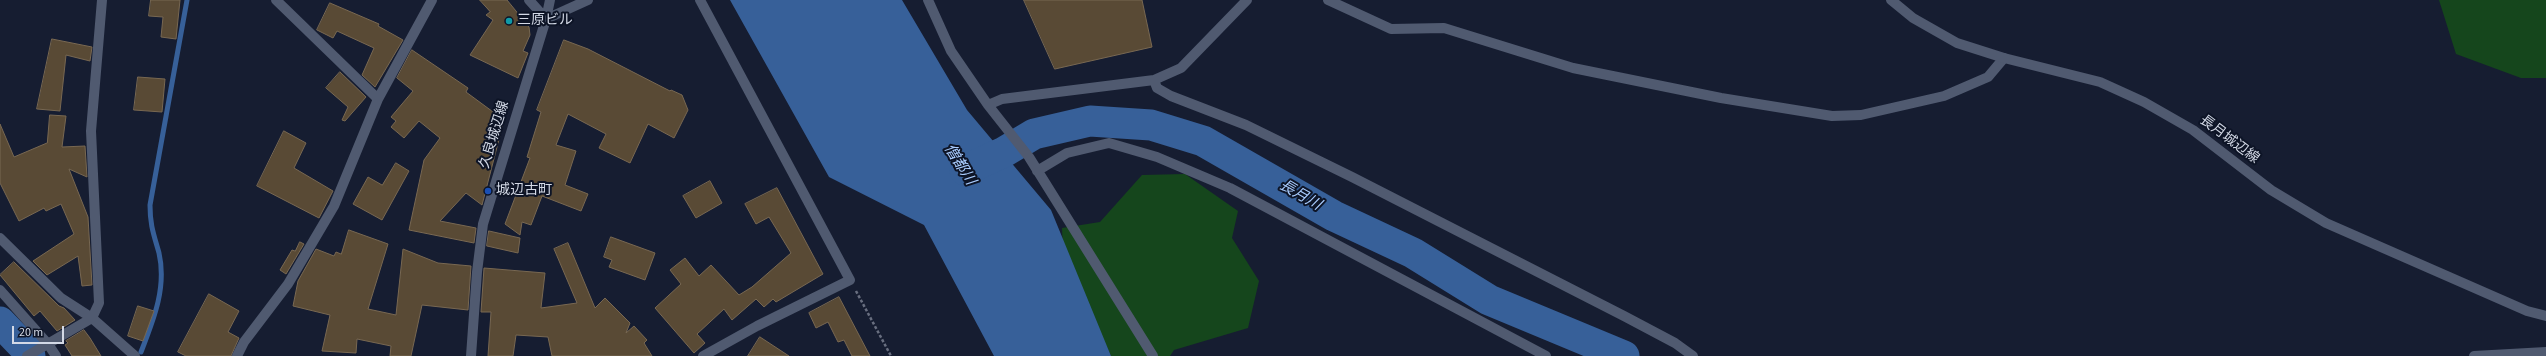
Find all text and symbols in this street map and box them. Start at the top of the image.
place label: 三原ビル [517,13,573,29]
marker: 三原ビル [504,16,514,26]
street label: 久良城辺線 [477,99,513,171]
street label: 長月城辺線 [2196,112,2262,168]
water label: 僧都川 [939,141,979,189]
water label: 長月川 [1276,177,1324,215]
place label: 城辺古町 [496,183,552,199]
marker: 城辺古町 [483,186,493,196]
scale bar [14,318,66,344]
text: 20 m [19,324,43,341]

